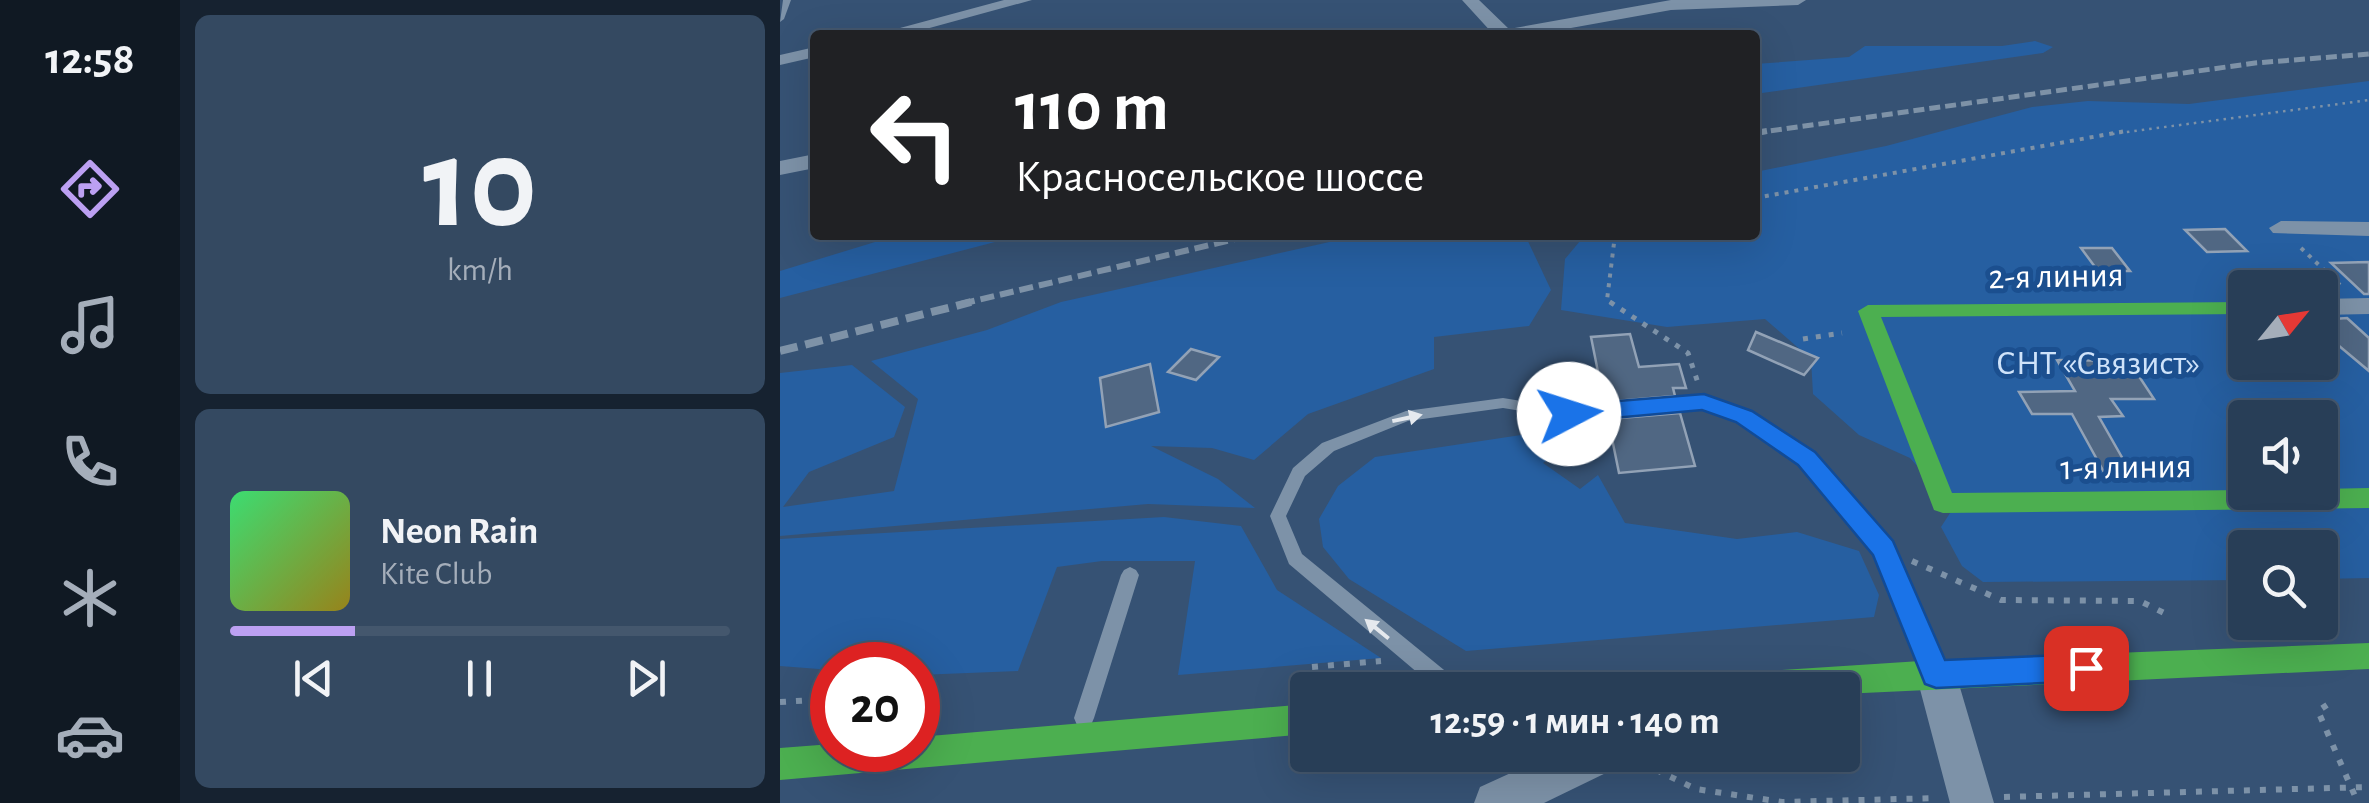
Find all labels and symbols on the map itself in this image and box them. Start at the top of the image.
street label: 2-я линия [1988,258,2124,295]
north arrow [2228,270,2338,380]
park label: СНТ «Связист» [1996,346,2200,381]
position arrow [1517,362,1621,466]
one-way arrow [1392,409,1423,425]
street label: 1-я линия [2060,449,2192,486]
one-way arrow [1364,619,1390,640]
pin [2044,626,2129,711]
speed limit sign: 20 [810,642,940,772]

